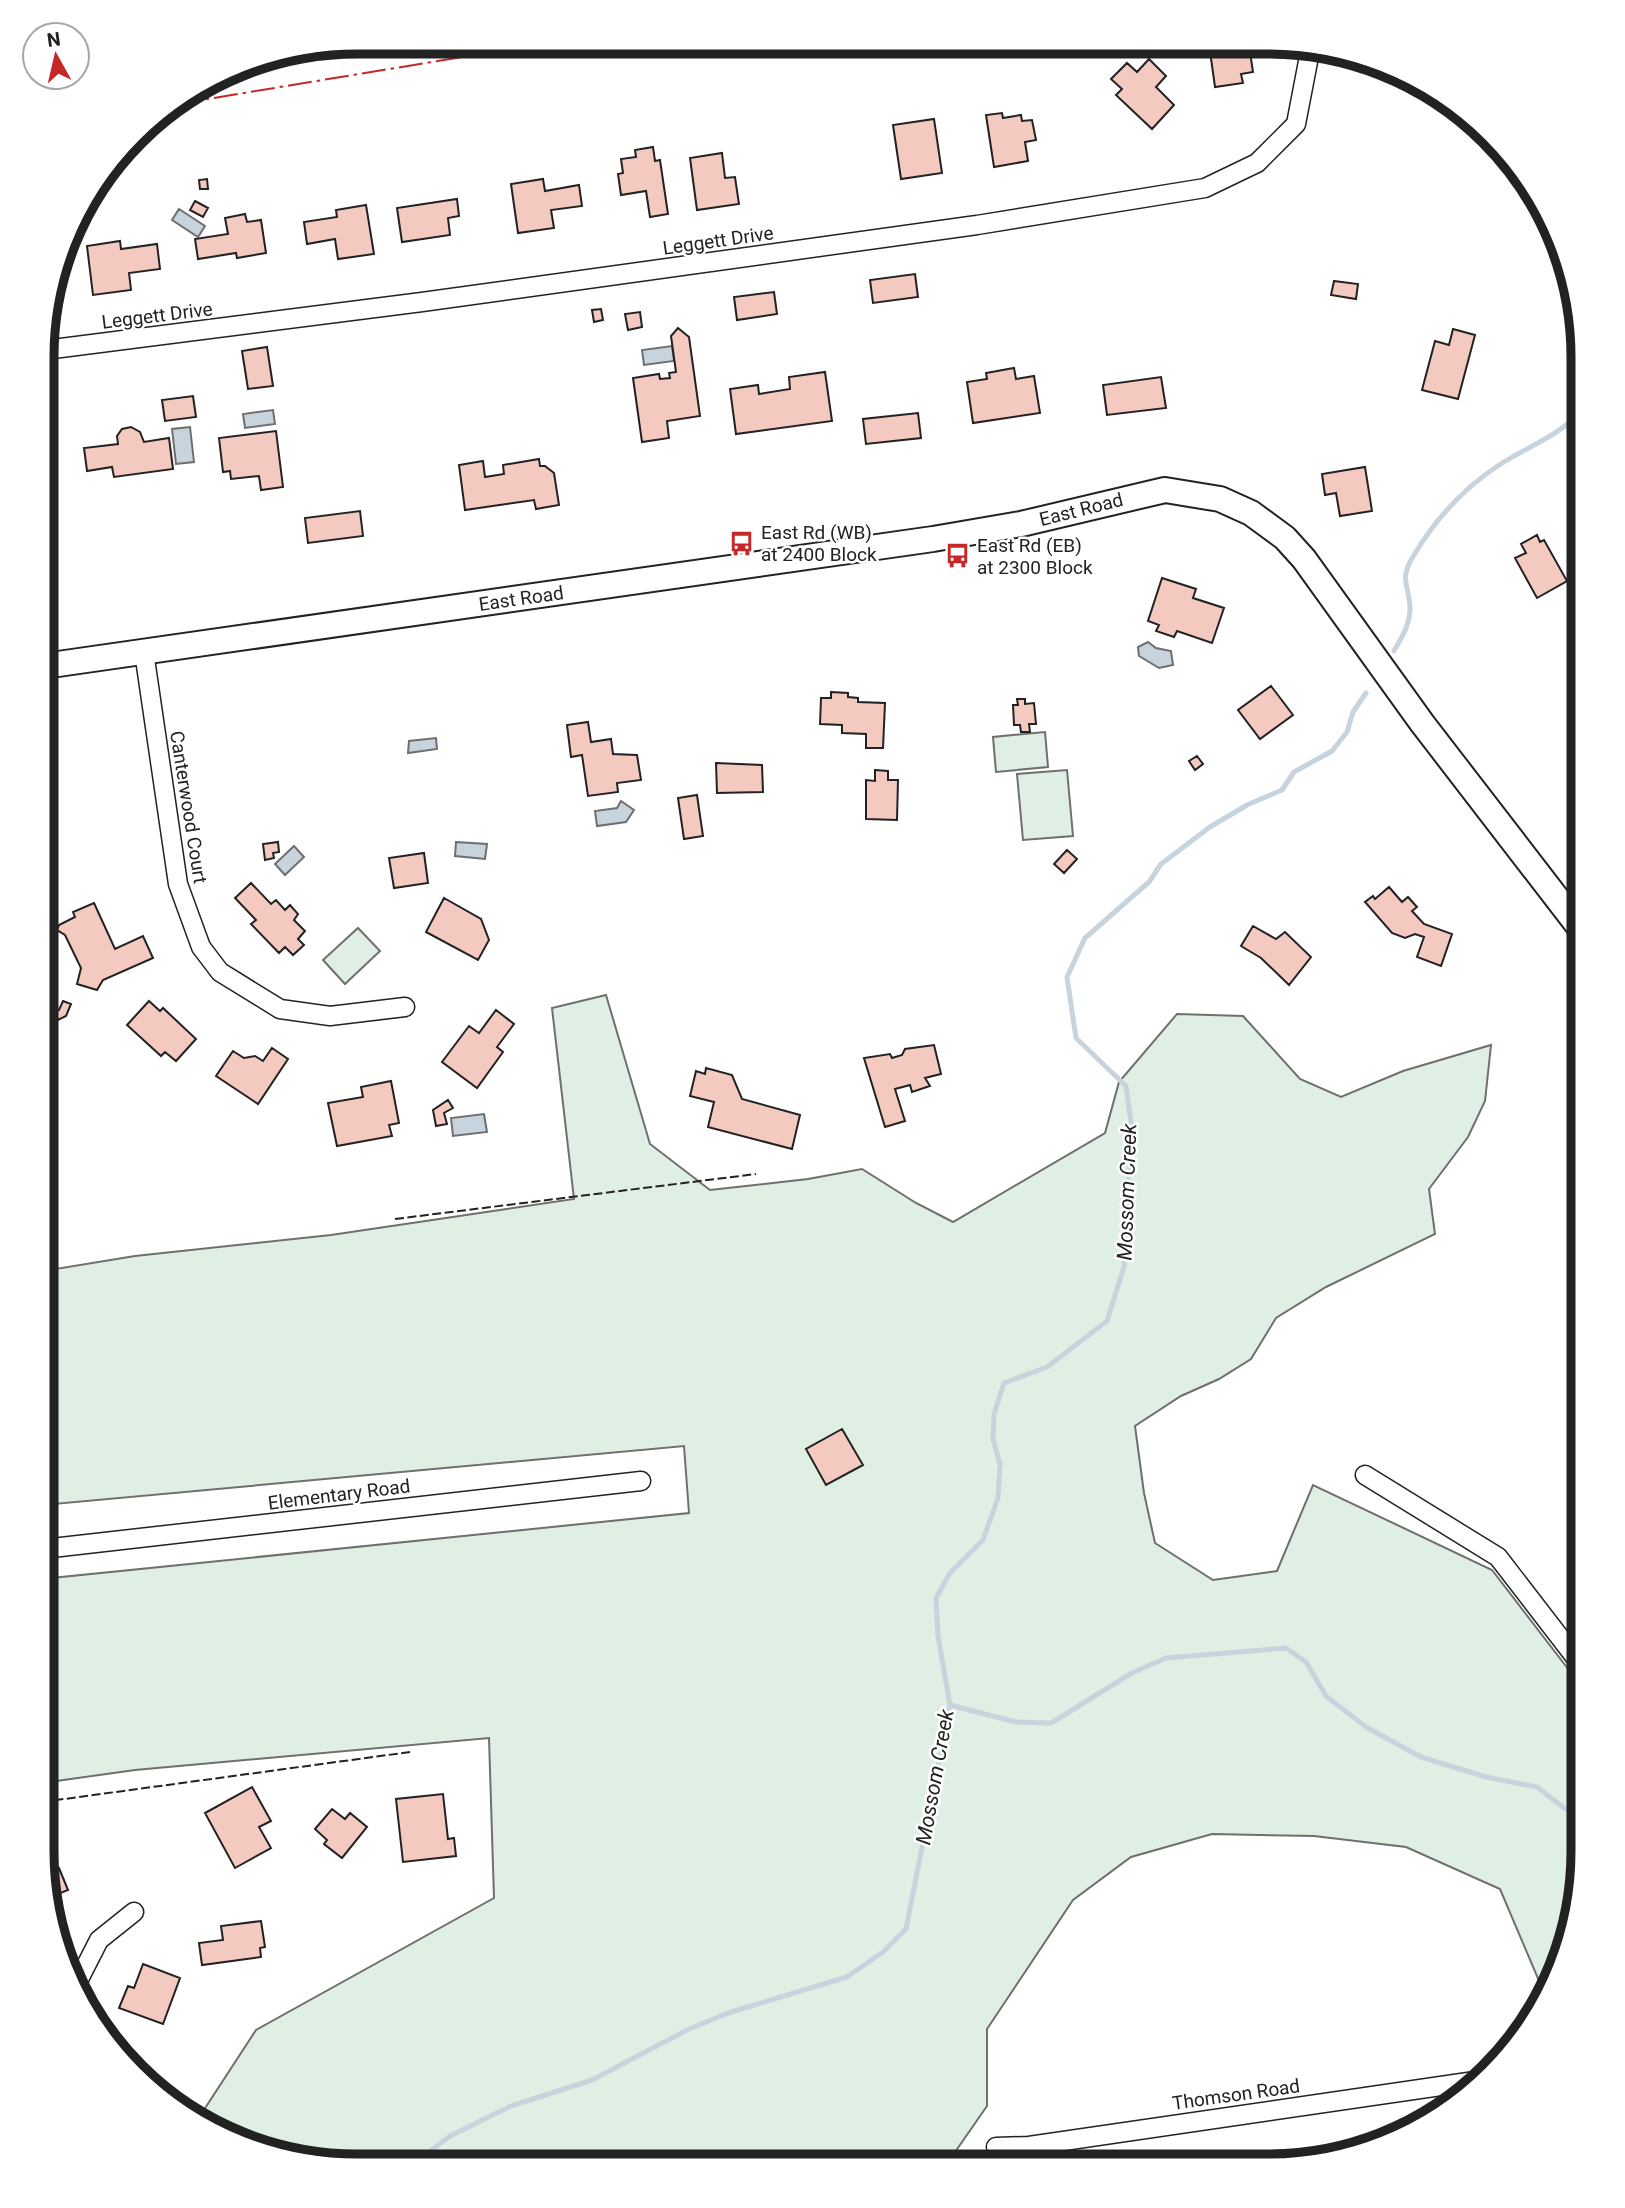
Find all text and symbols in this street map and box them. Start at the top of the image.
north arrow [21,21,91,91]
text: N [45,27,62,52]
street label: Leggett Drive [661,221,775,260]
street label: Leggett Drive [100,297,214,334]
street label: East Road [1037,488,1125,531]
place label: East Rd (WB) at 2400 Block [761,521,877,566]
bus stop icon: East Rd (WB) at 2400 Block [727,529,755,557]
place label: East Rd (EB) at 2300 Block [977,534,1093,579]
bus stop icon: East Rd (EB) at 2300 Block [943,542,971,570]
street label: East Road [477,581,565,616]
street label: Canterwood Court [165,729,212,885]
water label: Mossom Creek [1113,1122,1141,1261]
street label: Elementary Road [267,1474,412,1515]
water label: Mossom Creek [911,1707,959,1847]
street label: Thomson Road [1171,2074,1301,2115]

